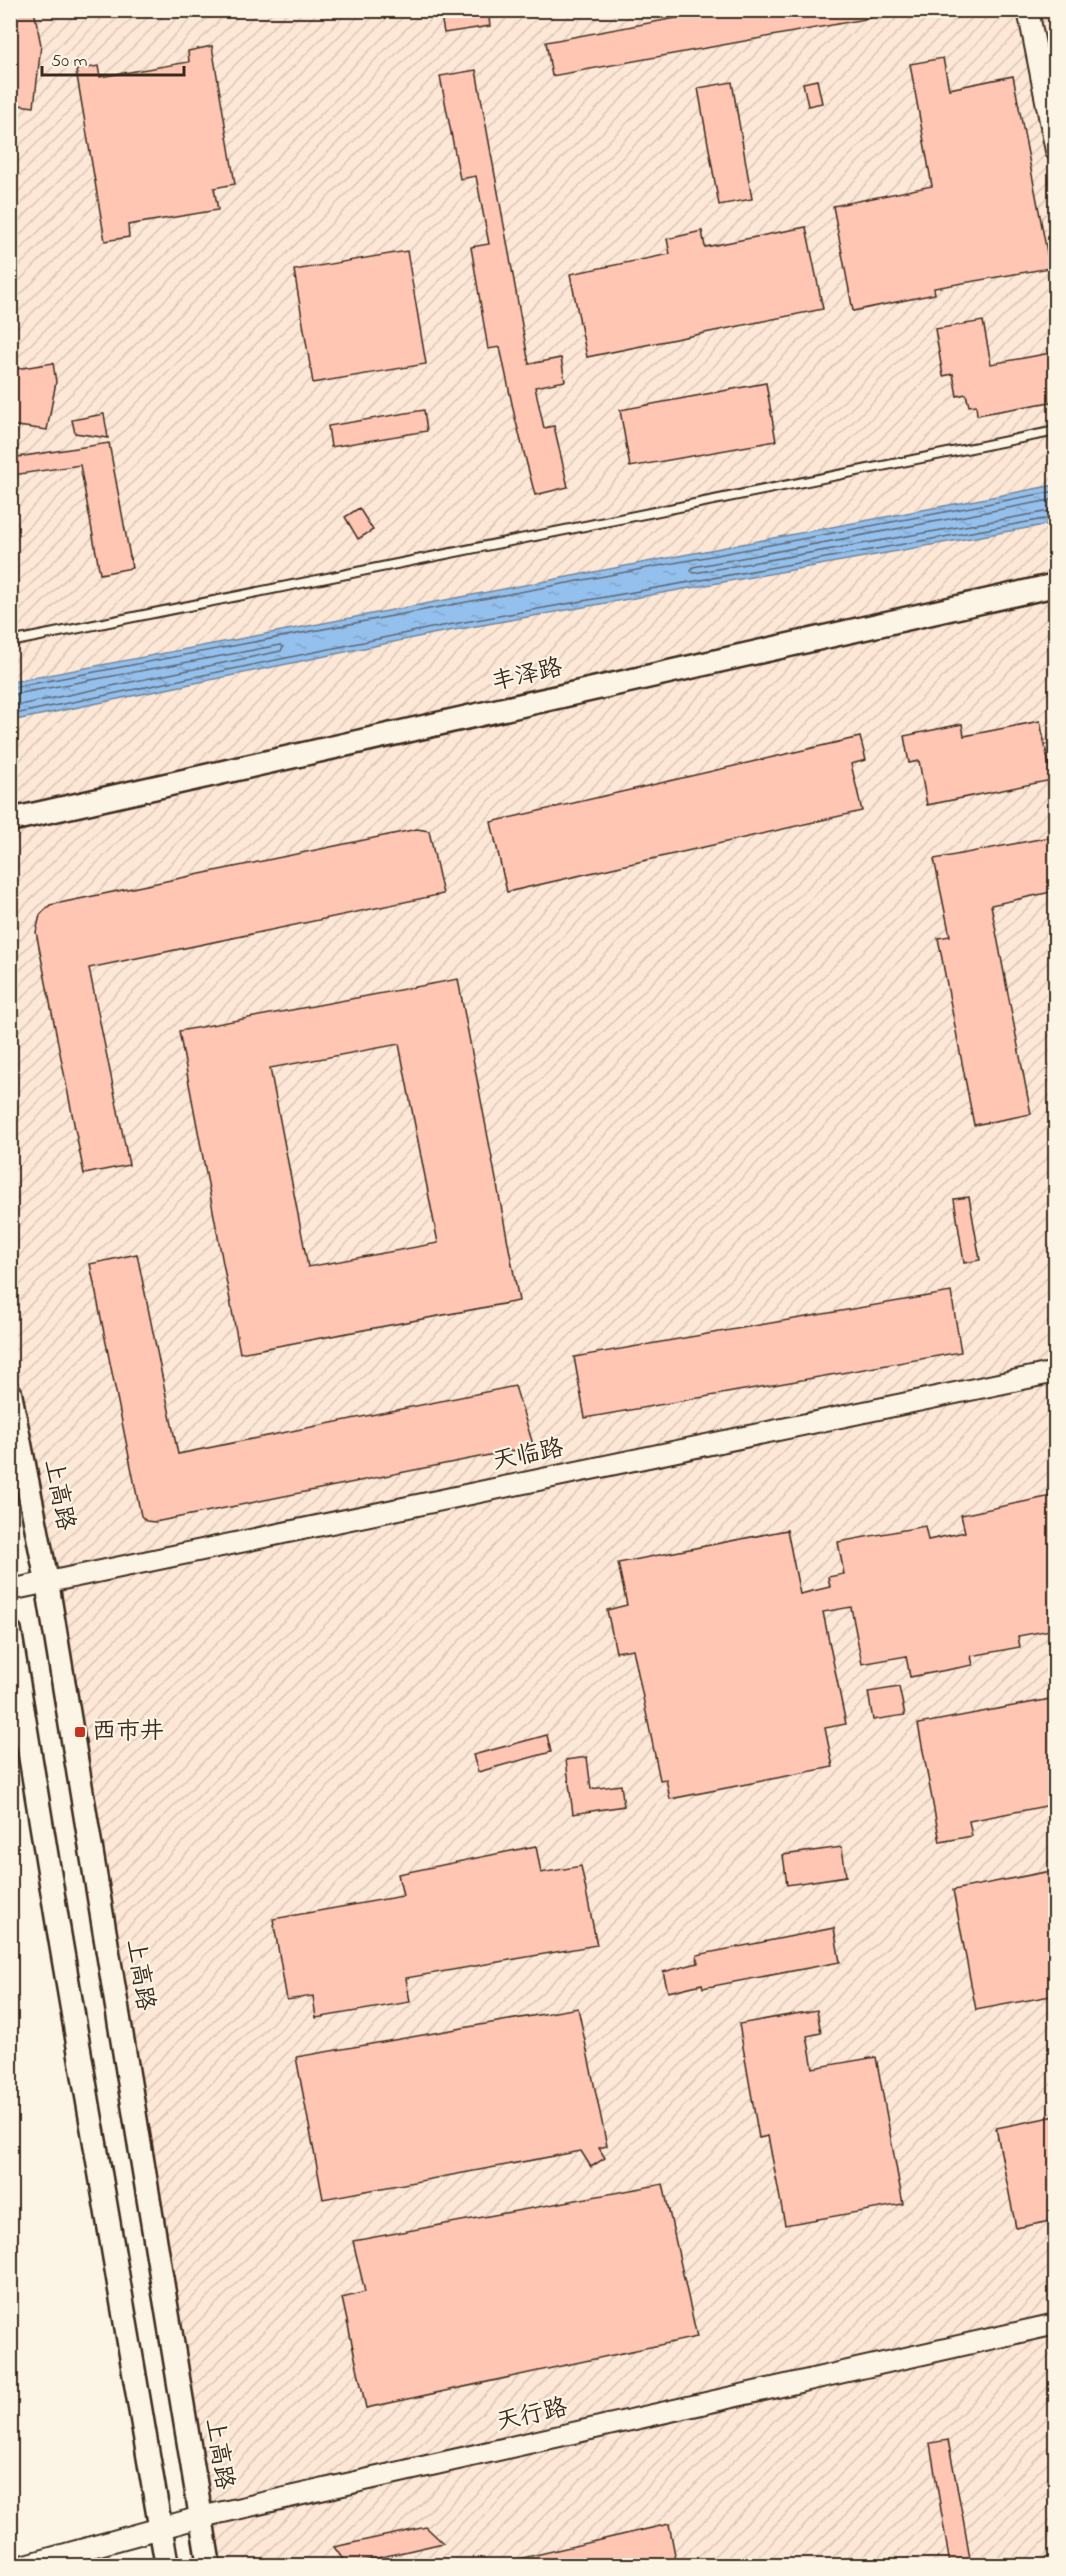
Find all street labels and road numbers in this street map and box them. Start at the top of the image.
street label: 丰泽路 [488,651,566,701]
street label: 天临路 [489,1431,567,1481]
street label: 上高路 [34,1456,82,1534]
street label: 上高路 [116,1937,162,2013]
street label: 天行路 [493,2391,571,2441]
street label: 上高路 [195,2416,241,2492]

